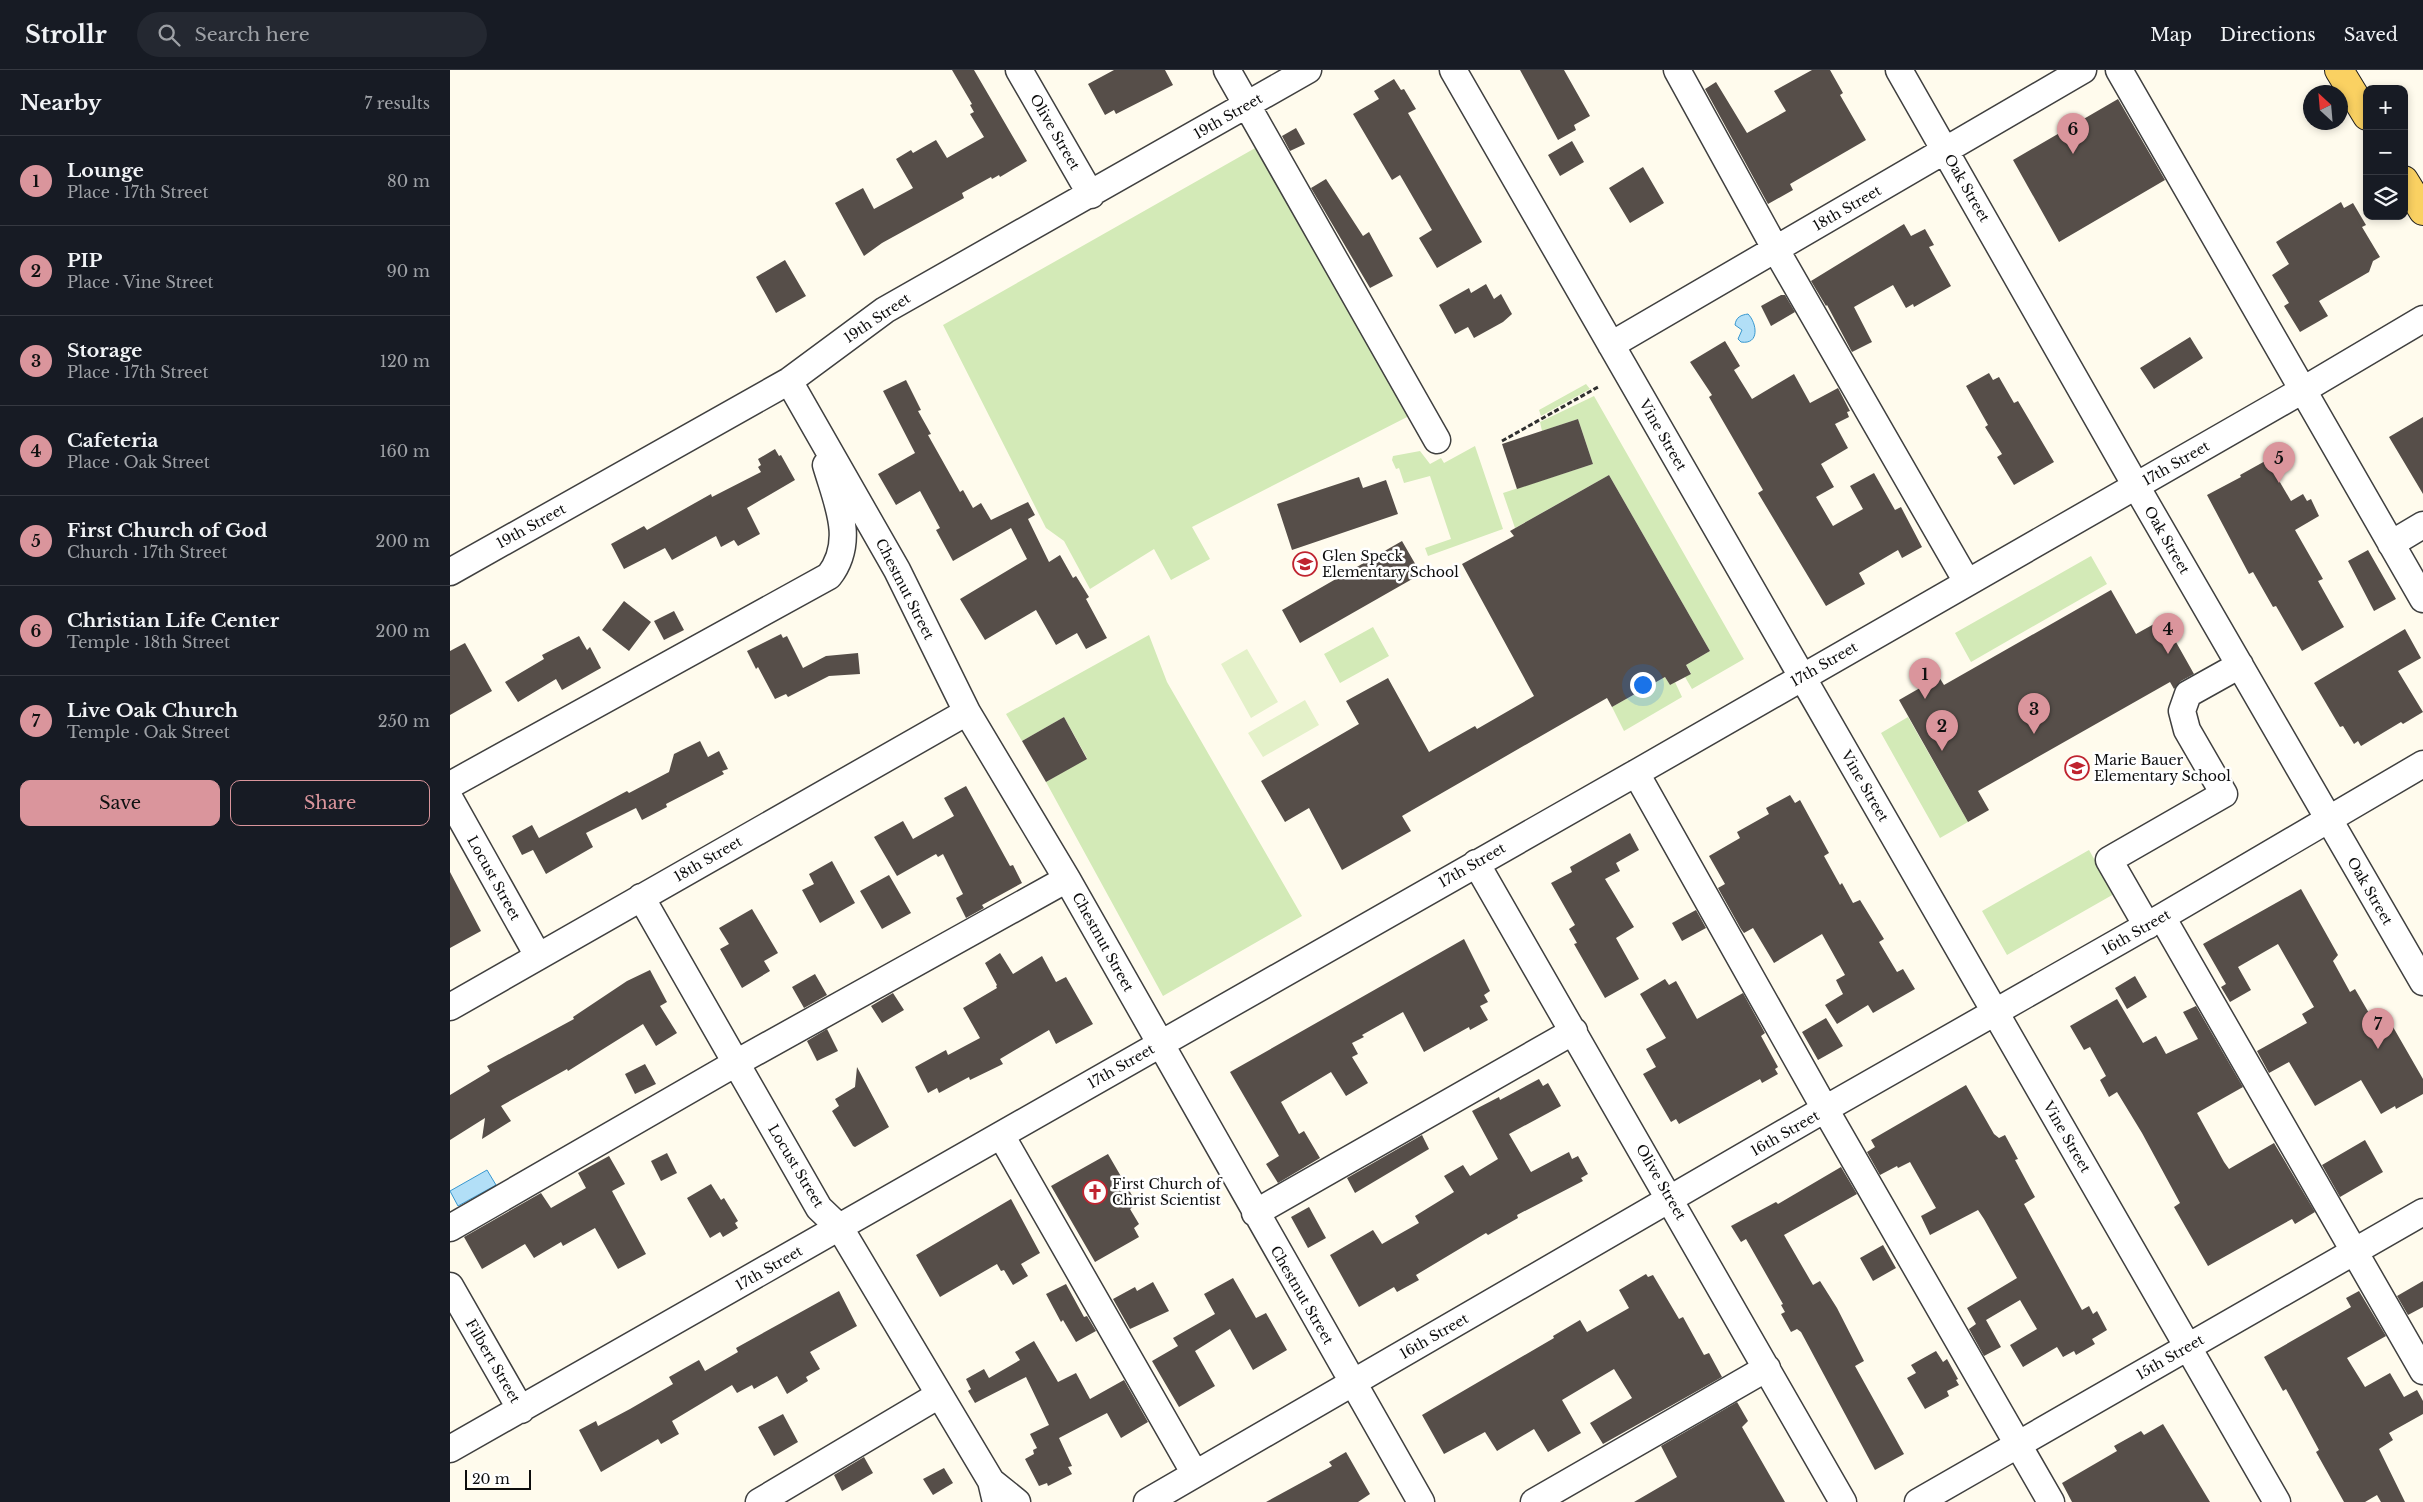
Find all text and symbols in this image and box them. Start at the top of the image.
search box [137,12,487,57]
text: Strollr [25,20,107,49]
icon: search [155,21,183,49]
text: Search here [195,23,310,46]
text: Map [2150,24,2192,46]
text: Directions [2220,24,2316,46]
text: Saved [2344,24,2398,46]
north arrow [2303,85,2348,130]
map controls [2363,85,2408,220]
button: + [2363,85,2408,130]
street label: 19th Street [1190,89,1266,143]
text: Nearby [20,90,101,116]
street label: Olive Street [1026,91,1084,174]
text: 7 results [364,93,430,113]
pin: 6 [2057,113,2089,154]
button: − [2363,130,2408,175]
street label: Oak Street [1940,151,1994,226]
text: Lounge [67,159,144,182]
text: 1 [33,171,39,191]
text: 80 m [387,171,430,191]
button: layers [2363,175,2408,220]
street label: 18th Street [1810,181,1885,235]
text: Place · 17th Street [67,182,209,202]
text: PIP [67,249,102,272]
text: 2 [31,261,41,281]
text: 90 m [387,261,430,281]
text: Place · Vine Street [67,272,214,292]
street label: 19th Street [840,289,914,347]
text: Storage [67,339,142,362]
text: 3 [31,351,41,371]
text: 120 m [380,351,430,371]
text: Place · 17th Street [67,362,209,382]
street label: Vine Street [1635,395,1691,475]
text: Cafeteria [67,429,158,452]
street label: 17th Street [2139,436,2213,489]
text: 4 [31,441,41,461]
text: 160 m [379,441,430,461]
pin: 5 [2263,442,2295,483]
text: Place · Oak Street [67,452,210,472]
street label: 19th Street [493,499,569,552]
street label: Oak Street [2140,503,2194,578]
text: First Church of God [67,519,267,542]
text: 5 [31,531,41,551]
text: 200 m [376,531,430,551]
street label: Chestnut Street [872,535,939,643]
text: Church · 17th Street [67,542,227,562]
place label: Glen Speck Elementary School [1322,547,1459,581]
school or university icon: Glen Speck Elementary School [1292,551,1318,577]
text: Christian Life Center [67,609,279,632]
pin: 4 [2152,613,2184,654]
text: 6 [31,621,41,641]
text: 200 m [376,621,430,641]
text: Temple · 18th Street [67,632,230,652]
street label: 17th Street [1787,637,1861,690]
pin: 1 [1909,658,1941,699]
your location [1630,672,1656,698]
pin: 3 [2018,693,2050,734]
text: Live Oak Church [67,699,238,722]
pin: 2 [1926,710,1958,751]
text: 7 [32,711,40,731]
text: 250 m [378,711,430,731]
text: Temple · Oak Street [67,722,230,742]
street label: Vine Street [1837,746,1893,826]
place label: Marie Bauer Elementary School [2094,751,2231,785]
school or university icon: Marie Bauer Elementary School [2064,755,2090,781]
button: Save [20,780,220,826]
button: Share [230,780,430,826]
street label: 18th Street [671,832,746,886]
street label: Locust Street [463,833,525,924]
street label: 17th Street [1435,838,1509,891]
street label: Oak Street [2343,854,2397,929]
street label: Chestnut Street [1068,889,1138,996]
street label: 16th Street [2098,905,2174,959]
pin: 7 [2362,1008,2394,1049]
street label: 17th Street [1084,1039,1158,1092]
street label: Vine Street [2039,1097,2095,1177]
street label: 16th Street [1747,1106,1823,1160]
street label: Locust Street [764,1121,828,1212]
street label: Olive Street [1632,1141,1690,1224]
place label: First Church of Christ Scientist [1112,1175,1224,1209]
church icon: First Church of Christ Scientist [1082,1179,1108,1205]
street label: 17th Street [732,1241,806,1294]
street label: Chestnut Street [1266,1242,1338,1348]
street label: 16th Street [1396,1309,1472,1363]
street label: Filbert Street [462,1316,525,1407]
street label: 15th Street [2133,1330,2208,1384]
scale bar [465,1467,531,1490]
text: 20 m [472,1470,510,1488]

